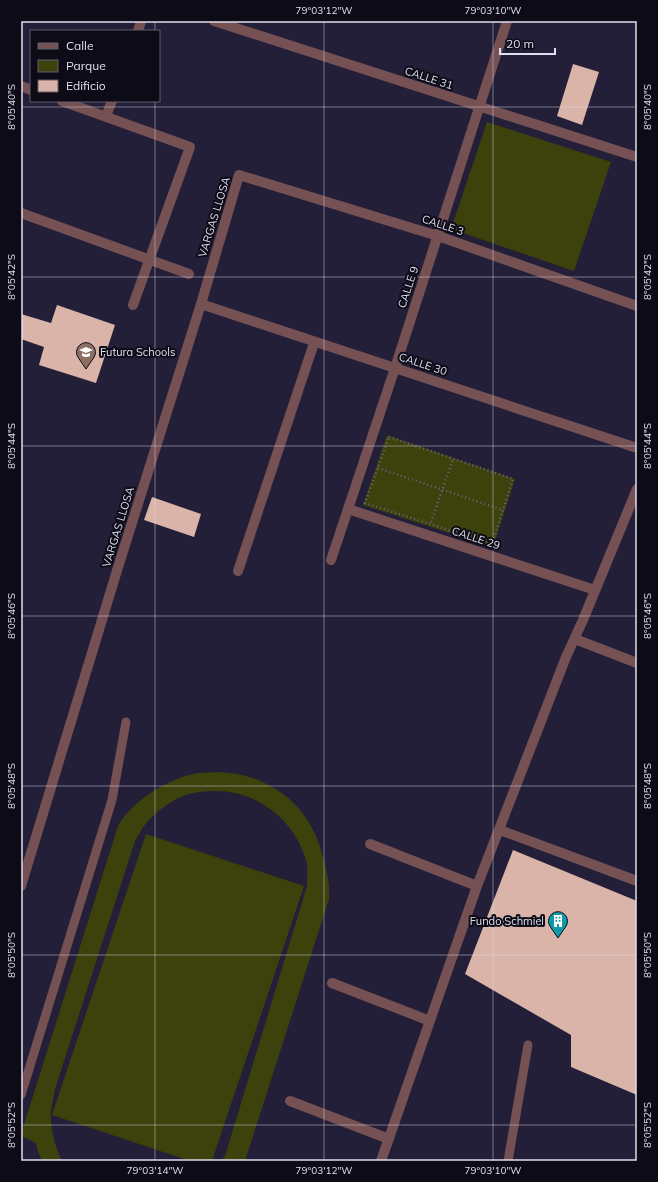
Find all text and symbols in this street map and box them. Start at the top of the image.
text: 79°03'12"W [296,4,352,17]
text: 79°03'10"W [465,4,521,17]
legend [30,30,160,102]
scale bar [500,30,555,56]
text: 20 m [506,36,534,51]
text: Calle [66,38,93,53]
text: Parque [66,58,106,73]
street label: CALLE 31 [403,64,455,92]
text: Edificio [66,78,106,93]
text: 8°05'40"S [5,84,18,130]
text: 8°05'40"S [641,84,654,130]
street label: VARGAS LLOSA [195,175,233,259]
street label: CALLE 3 [420,212,466,238]
text: 8°05'42"S [5,254,18,300]
text: 8°05'42"S [641,254,654,300]
street label: CALLE 9 [395,264,421,310]
school or university icon: Futura Schools [75,341,97,369]
place label: Futura Schools [100,345,175,359]
street label: CALLE 30 [397,350,449,378]
text: 8°05'44"S [5,423,18,469]
text: 8°05'44"S [641,423,654,469]
street label: VARGAS LLOSA [99,485,137,569]
street label: CALLE 29 [450,524,502,552]
text: 8°05'46"S [5,593,18,639]
text: 8°05'46"S [641,593,654,639]
text: 8°05'48"S [5,763,18,809]
text: 8°05'48"S [641,763,654,809]
building icon: Fundo Schmiel [547,910,569,938]
place label: Fundo Schmiel [470,914,544,928]
text: 8°05'50"S [5,932,18,978]
text: 8°05'50"S [641,932,654,978]
text: 8°05'52"S [5,1102,18,1148]
text: 8°05'52"S [641,1102,654,1148]
text: 79°03'14"W [127,1164,183,1177]
text: 79°03'12"W [296,1164,352,1177]
text: 79°03'10"W [465,1164,521,1177]

